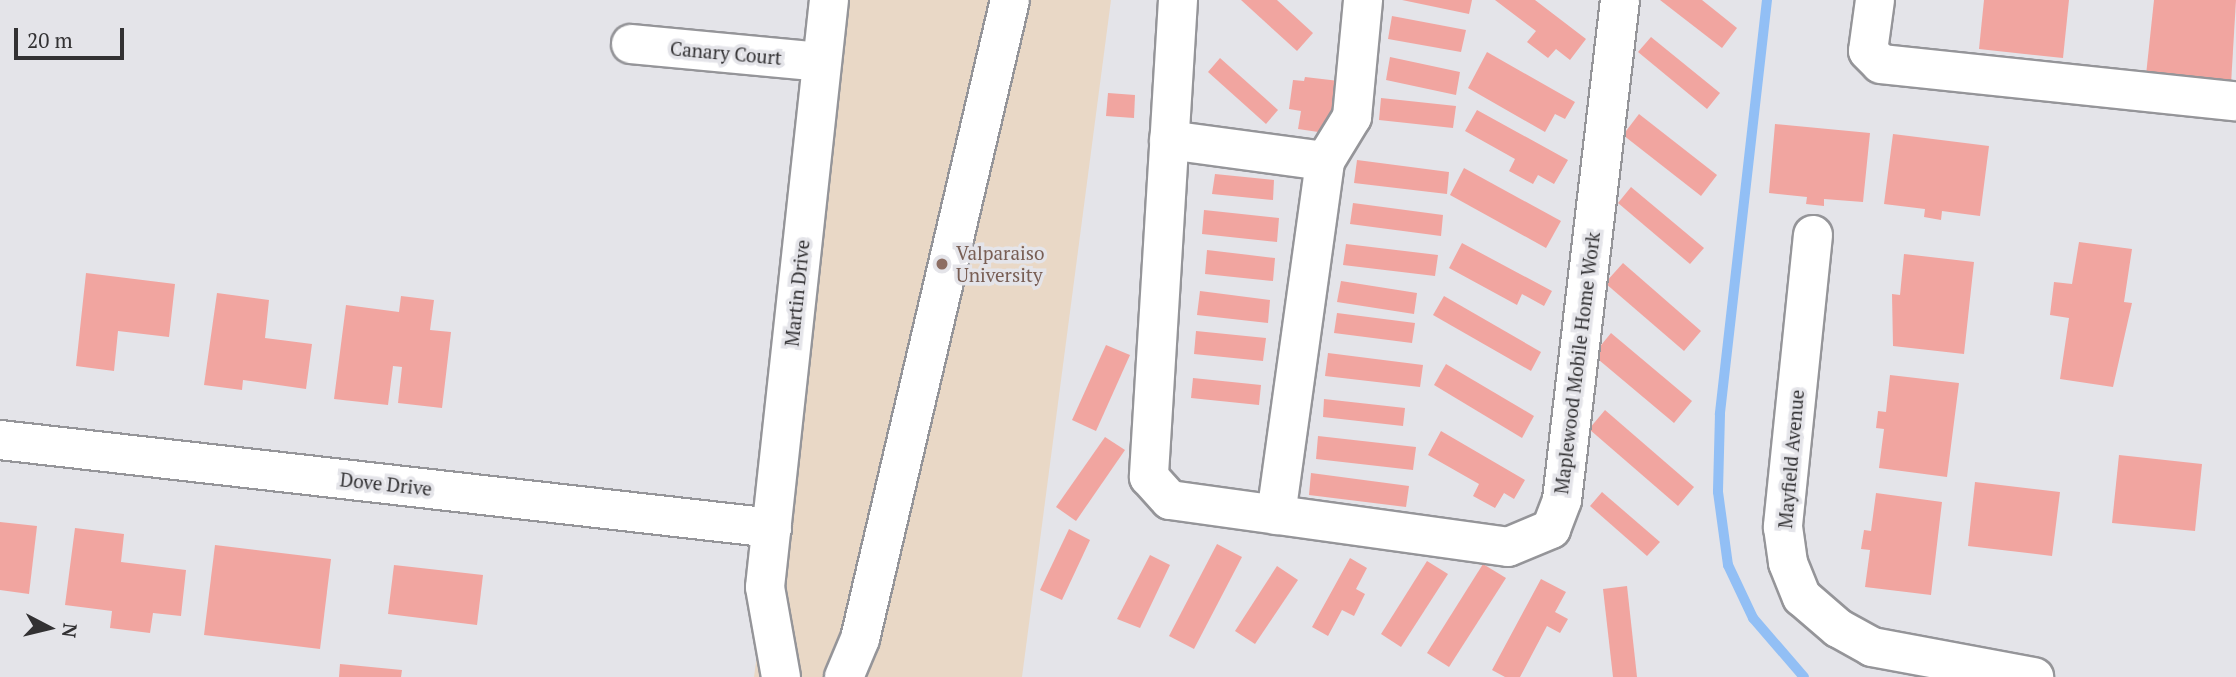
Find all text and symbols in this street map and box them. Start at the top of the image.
scale bar [18,14,128,58]
text: 20 m [27,26,73,54]
street label: Canary Court [669,37,783,69]
street label: Maplewood Mobile Home Work [1550,231,1604,495]
street label: Martin Drive [780,238,814,348]
place label: Valparaiso University [956,242,1044,286]
marker: Valparaiso University [934,256,950,272]
street label: Mayfield Avenue [1774,388,1808,530]
street label: Dove Drive [339,468,433,500]
north arrow [14,593,84,663]
text: N [57,622,84,639]

